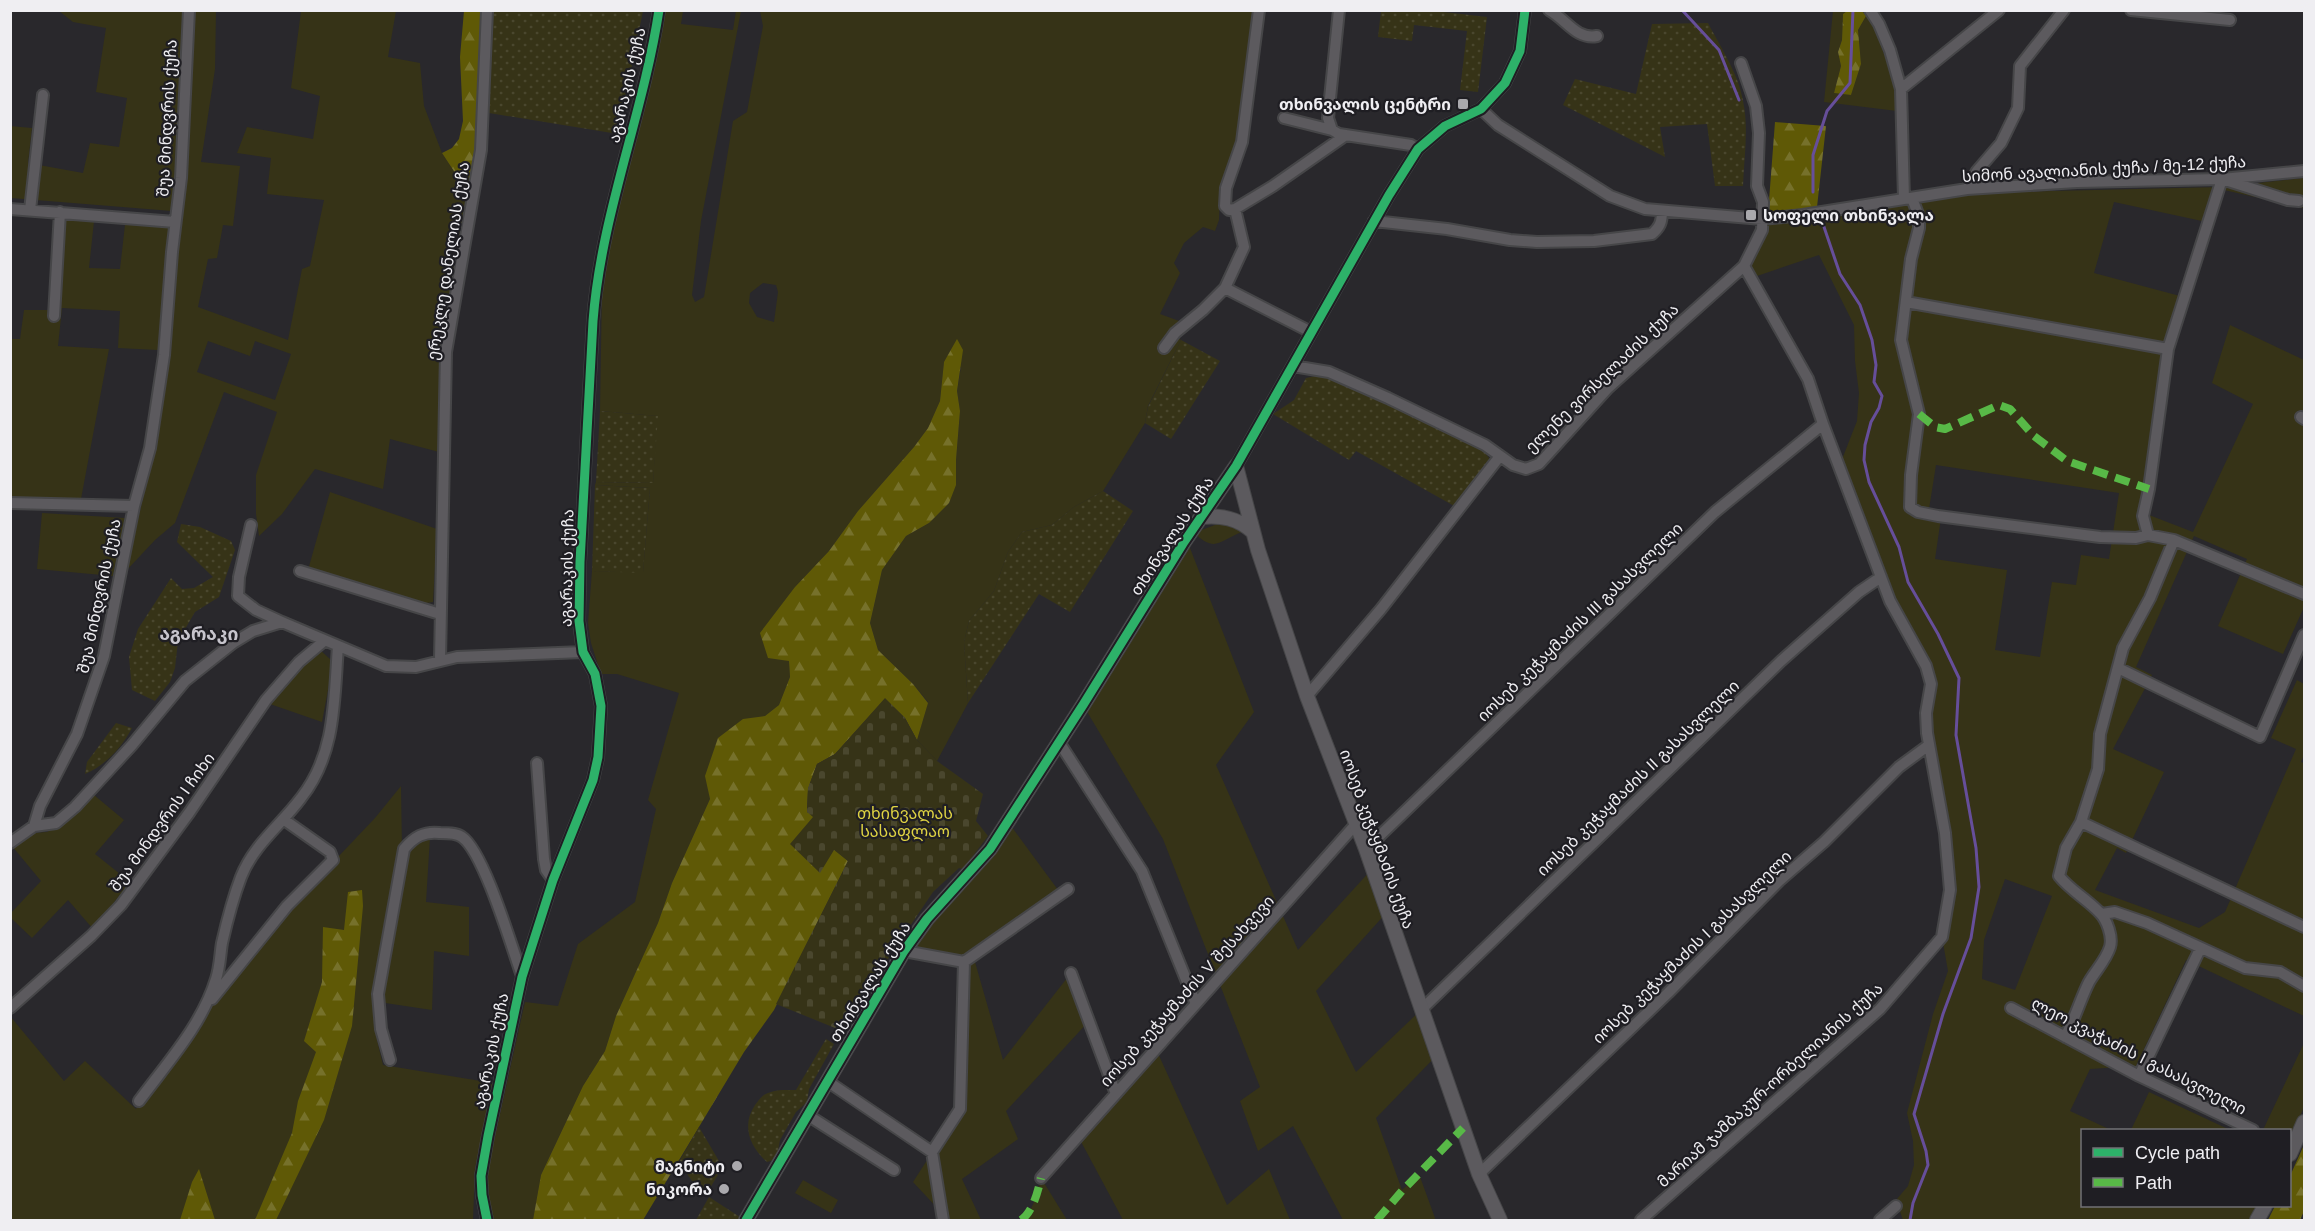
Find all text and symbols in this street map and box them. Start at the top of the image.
street label: აგარაკის ქუჩა [605,26,650,145]
street label: შუა მინდვრის ქუჩა [154,39,182,197]
place label: თხინვალის ცენტრი [1279,96,1451,115]
marker: თხინვალის ცენტრი [1456,97,1470,111]
street label: სიმონ ავალიანის ქუჩა / მე-12 ქუჩა [1961,153,2247,187]
street label: ერეკლე დანელიას ქუჩა [424,161,474,362]
place label: სოფელი თხინვალა [1763,207,1934,226]
marker: სოფელი თხინვალა [1744,208,1758,222]
street label: ელენე ვირსელაძის ქუჩა [1522,300,1683,457]
street label: თხინვალას ქუჩა [1127,474,1218,600]
street label: აგარაკის ქუჩა [557,509,578,627]
street label: შუა მინდვრის ქუჩა [74,517,126,675]
street label: იოსებ კეჭაყმაძის III გასასვლელი [1474,519,1687,726]
district label: აგარაკი [160,624,239,644]
street label: იოსებ კეჭაყმაძის II გასასვლელი [1534,677,1744,881]
street label: იოსებ კეჭაყმაძის ქუჩა [1336,747,1417,931]
street label: შუა მინდვრის I ჩიხი [106,750,219,896]
park label: თხინვალას სასაფლაო [857,805,953,842]
street label: იოსებ კეჭაყმაძის I გასასვლელი [1589,847,1796,1048]
street label: იოსებ კეჭაყმაძის V შესახვევი [1097,892,1278,1091]
street label: თხინვალას ქუჩა [826,919,915,1046]
street label: მარიამ ჯამბაკურ-ორბელიანის ქუჩა [1654,979,1887,1192]
street label: აგარაკის ქუჩა [470,992,513,1111]
street label: ლეო კვაჭაძის I გასასვლელი [2028,994,2249,1120]
legend [2081,1129,2291,1207]
text: Cycle path [2135,1143,2220,1163]
place label: მაგნიტი [655,1158,725,1176]
marker: მაგნიტი [730,1159,744,1173]
text: Path [2135,1173,2172,1193]
place label: ნიკორა [646,1181,712,1199]
marker: ნიკორა [717,1182,731,1196]

